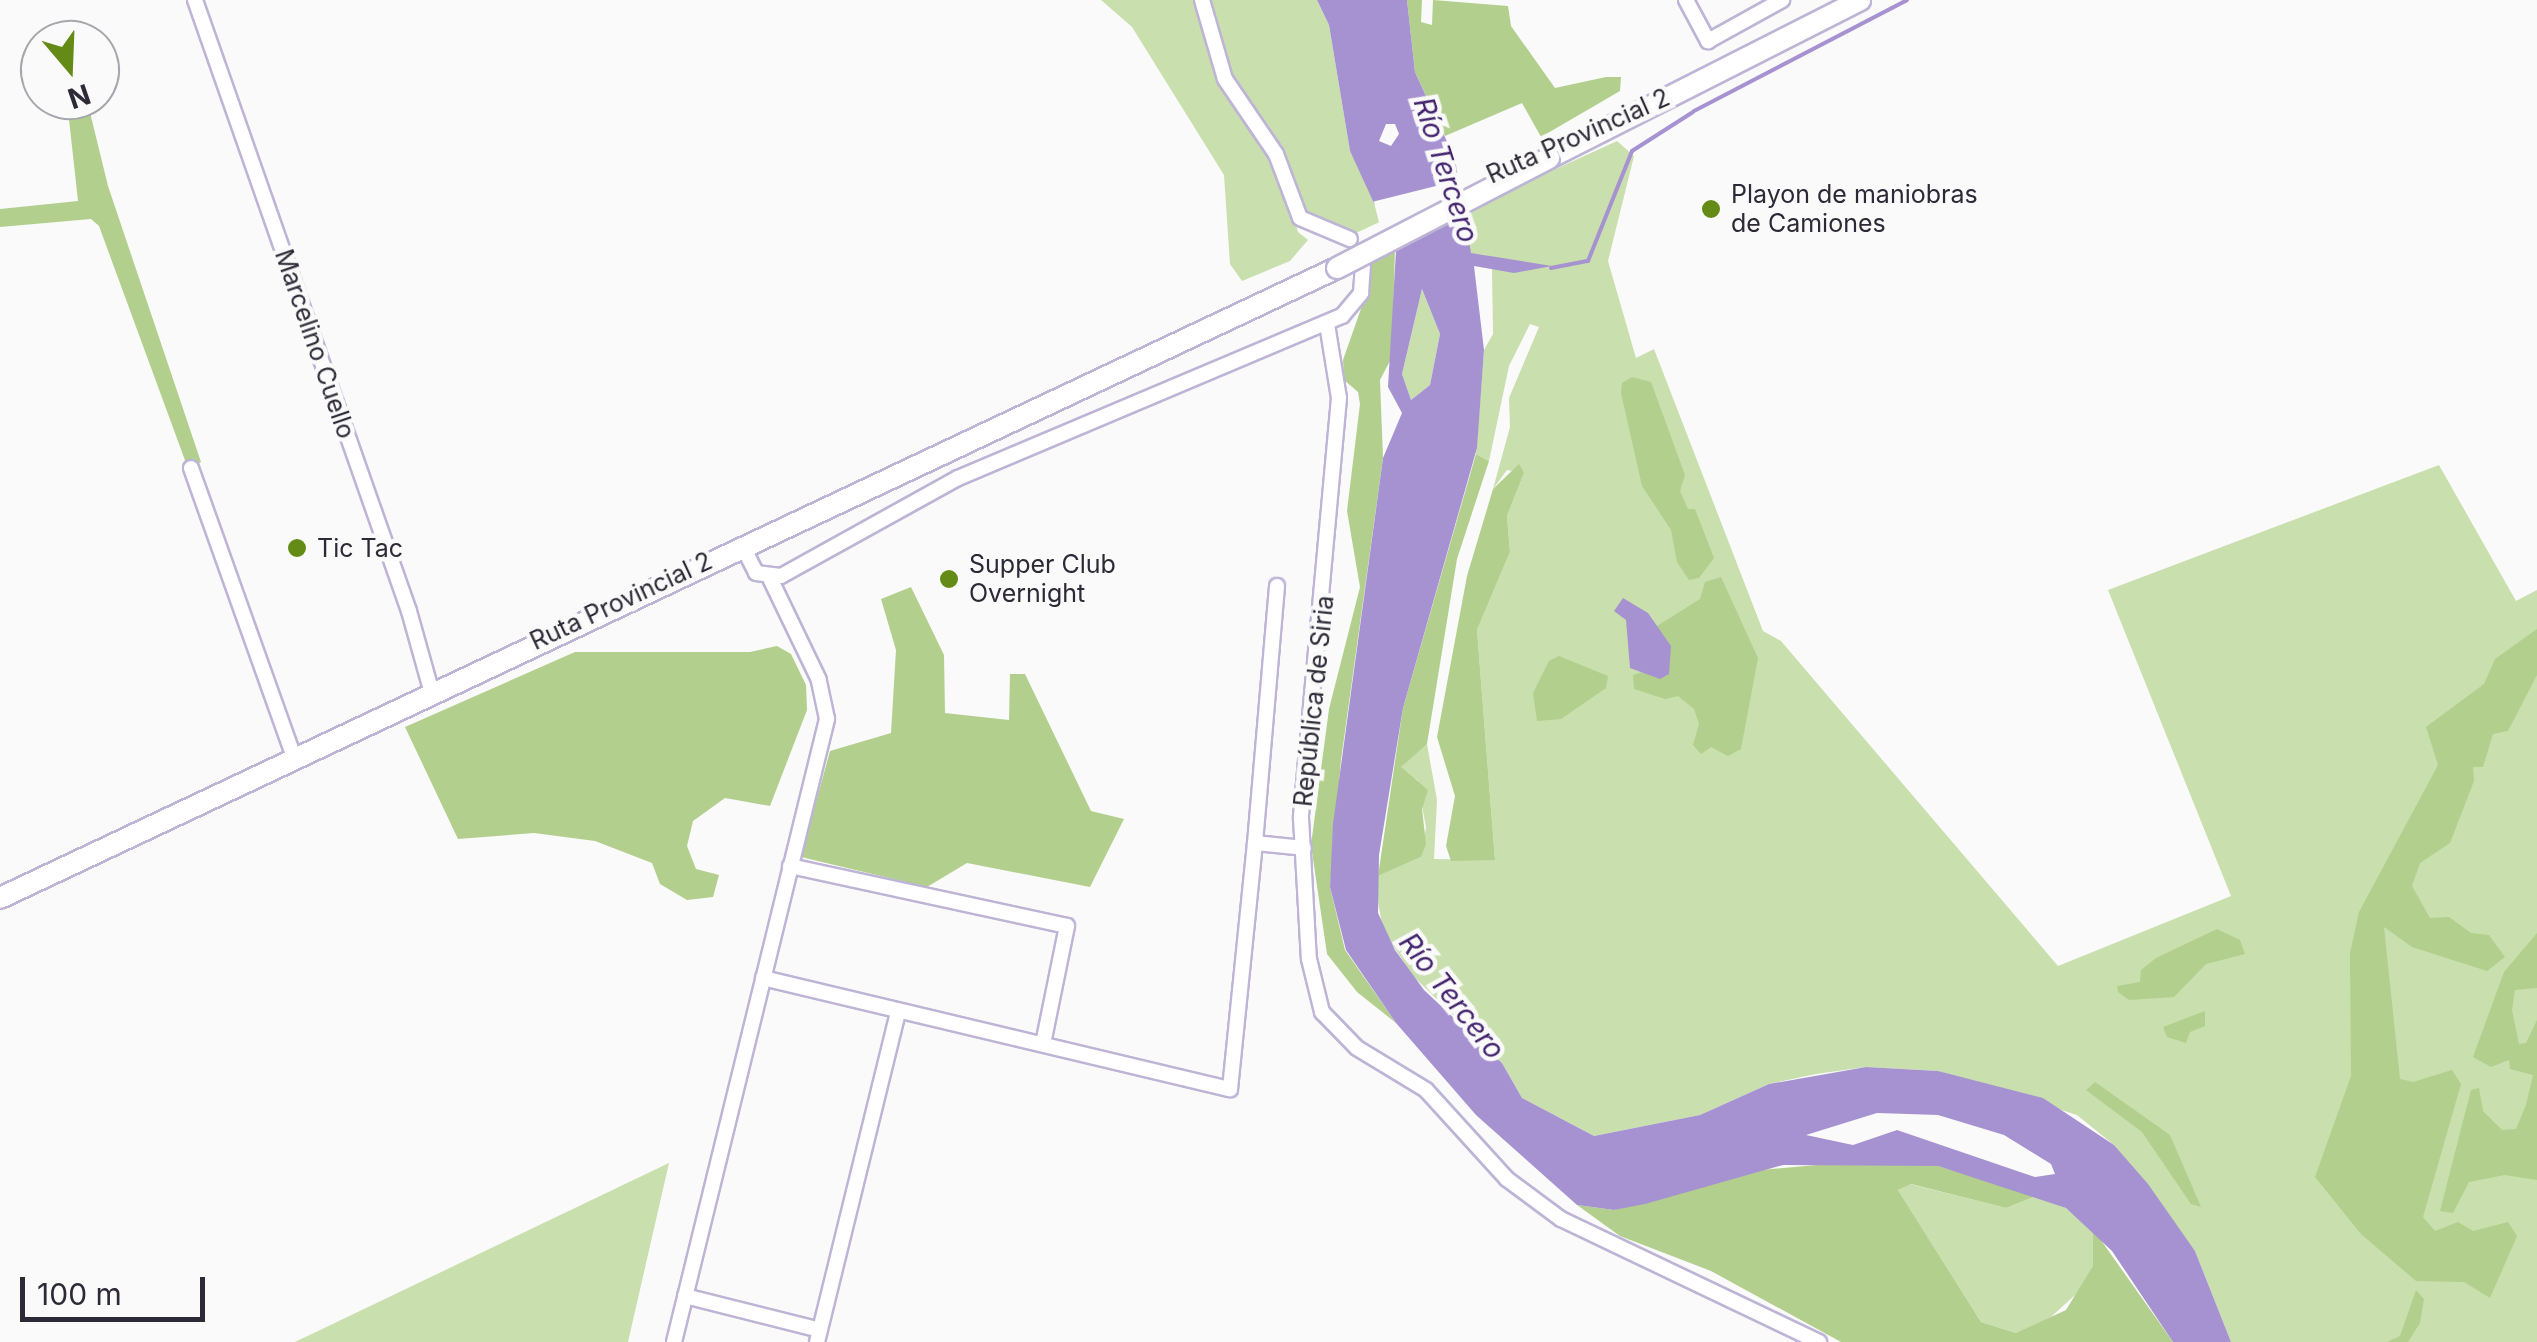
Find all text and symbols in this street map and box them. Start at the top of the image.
north arrow [20,20,120,120]
text: N [63,77,95,116]
street label: Ruta Provincial 2 [1482,82,1674,190]
water label: Río Tercero [1407,93,1485,247]
place label: Playon de maniobras de Camiones [1731,180,1978,239]
marker: Playon de maniobras de Camiones [1700,198,1722,220]
street label: Marcelino Cuello [269,245,361,443]
place label: Tic Tac [317,533,403,563]
marker: Tic Tac [286,537,308,559]
street label: Ruta Provincial 2 [525,546,717,656]
place label: Supper Club Overnight [969,550,1116,609]
marker: Supper Club Overnight [938,568,960,590]
street label: República de Siria [1288,594,1340,808]
water label: Río Tercero [1392,926,1512,1066]
scale bar [25,1257,210,1319]
text: 100 m [37,1276,122,1312]

